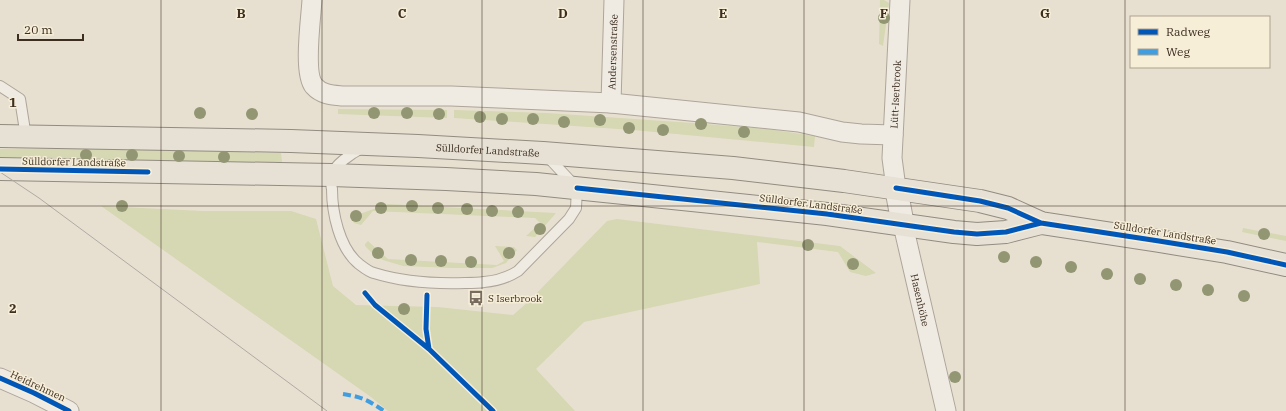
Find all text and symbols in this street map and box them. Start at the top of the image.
text: B [236,5,246,22]
text: C [398,5,407,22]
text: D [558,5,568,22]
text: E [719,5,727,22]
text: F [880,5,888,22]
text: G [1040,5,1050,22]
street label: Andersenstraße [605,14,620,90]
scale bar [18,16,83,42]
legend [1130,16,1270,68]
text: 20 m [24,22,53,37]
text: Radweg [1166,24,1211,39]
text: Weg [1166,44,1191,59]
street label: Lütt-Iserbrook [887,60,903,129]
text: 1 [9,94,17,111]
street label: Sülldorfer Landstraße [436,141,540,159]
street label: Sülldorfer Landstraße [22,155,126,169]
street label: Sülldorfer Landstraße [759,191,863,217]
street label: Sülldorfer Landstraße [1113,218,1217,248]
street label: Hasenhöhe [908,272,933,328]
bus stop icon: S Iserbrook [467,289,485,307]
place label: S Iserbrook [488,292,542,305]
text: 2 [9,300,17,317]
street label: Heidrehmen [8,367,68,405]

